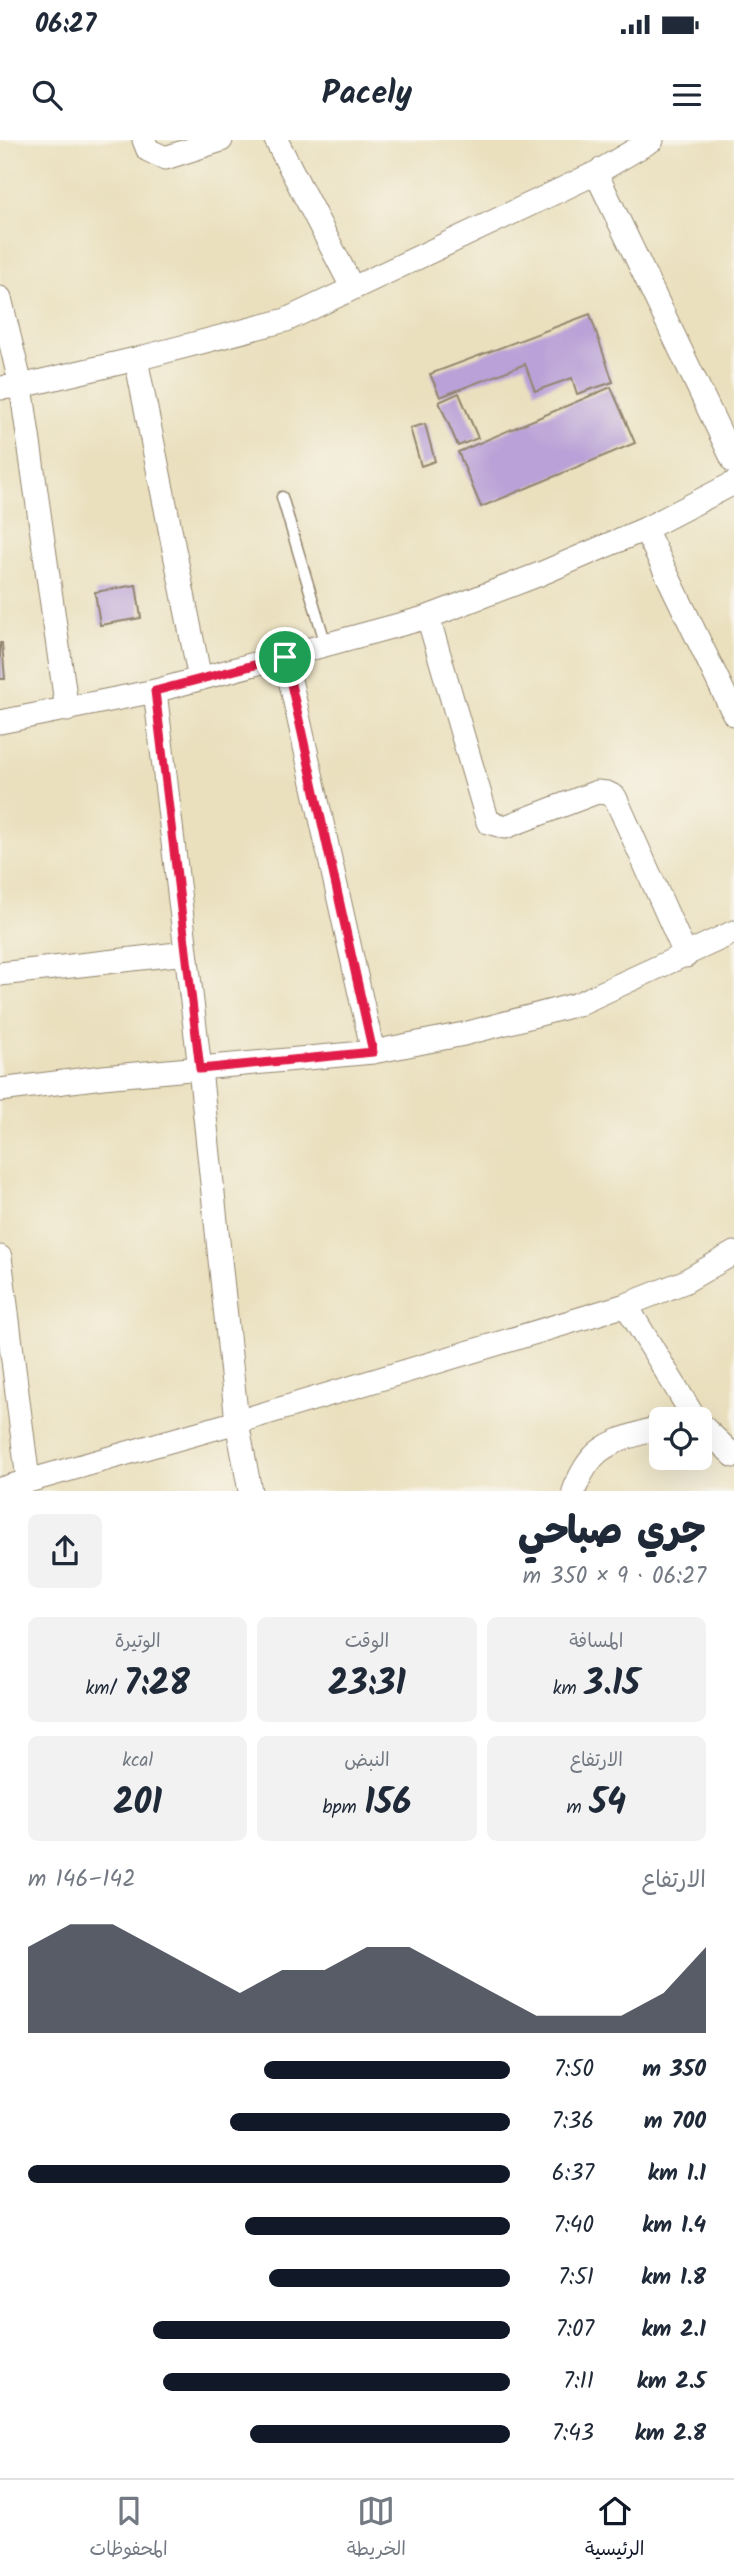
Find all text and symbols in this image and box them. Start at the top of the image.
text: 06:27 [35,4,96,46]
text: Pacely [322,69,412,120]
icon: search [28,76,66,114]
icon: menu [668,76,706,114]
pin [255,627,315,687]
icon: arrive [266,638,304,676]
map controls [649,1407,712,1470]
button: locate [649,1407,712,1470]
text: جري صباحي [518,1503,706,1563]
button: share [28,1514,102,1588]
text: 06:27 · 9 × 350 m [523,1559,706,1595]
text: الوتيرة [115,1627,161,1657]
text: الوقت [345,1627,389,1657]
text: المسافة [569,1627,623,1657]
text: 7:28 [124,1657,190,1713]
text: 23:31 [328,1657,406,1713]
text: 3.15 [584,1657,640,1713]
text: /km [85,1674,124,1704]
text: km [553,1674,584,1704]
text: kcal [122,1746,153,1776]
text: النبض [344,1746,390,1776]
text: الارتفاع [570,1746,623,1776]
text: 201 [113,1776,162,1832]
text: 156 [364,1776,412,1832]
text: 54 [589,1776,626,1832]
text: bpm [322,1793,364,1823]
text: m [567,1793,589,1823]
text: 142–146 m [28,1862,136,1898]
text: الارتفاع [642,1863,706,1899]
text: 7:50 [554,2052,594,2088]
text: 350 m [642,2052,706,2088]
text: 7:36 [552,2104,594,2140]
text: 700 m [644,2104,706,2140]
text: 6:37 [552,2156,594,2192]
text: 1.1 km [648,2156,706,2192]
text: 7:40 [554,2208,594,2244]
text: 1.4 km [642,2208,706,2244]
text: 7:51 [558,2260,594,2296]
text: 1.8 km [641,2260,706,2296]
text: 7:07 [556,2312,594,2348]
text: 2.1 km [641,2312,706,2348]
text: 7:11 [563,2364,594,2400]
text: 2.5 km [636,2364,706,2400]
text: 7:43 [552,2416,594,2452]
text: 2.8 km [635,2416,706,2452]
tab: المحفوظات [89,2492,168,2565]
tab: الخريطة [347,2492,406,2565]
tab: الرئيسية [585,2492,645,2565]

